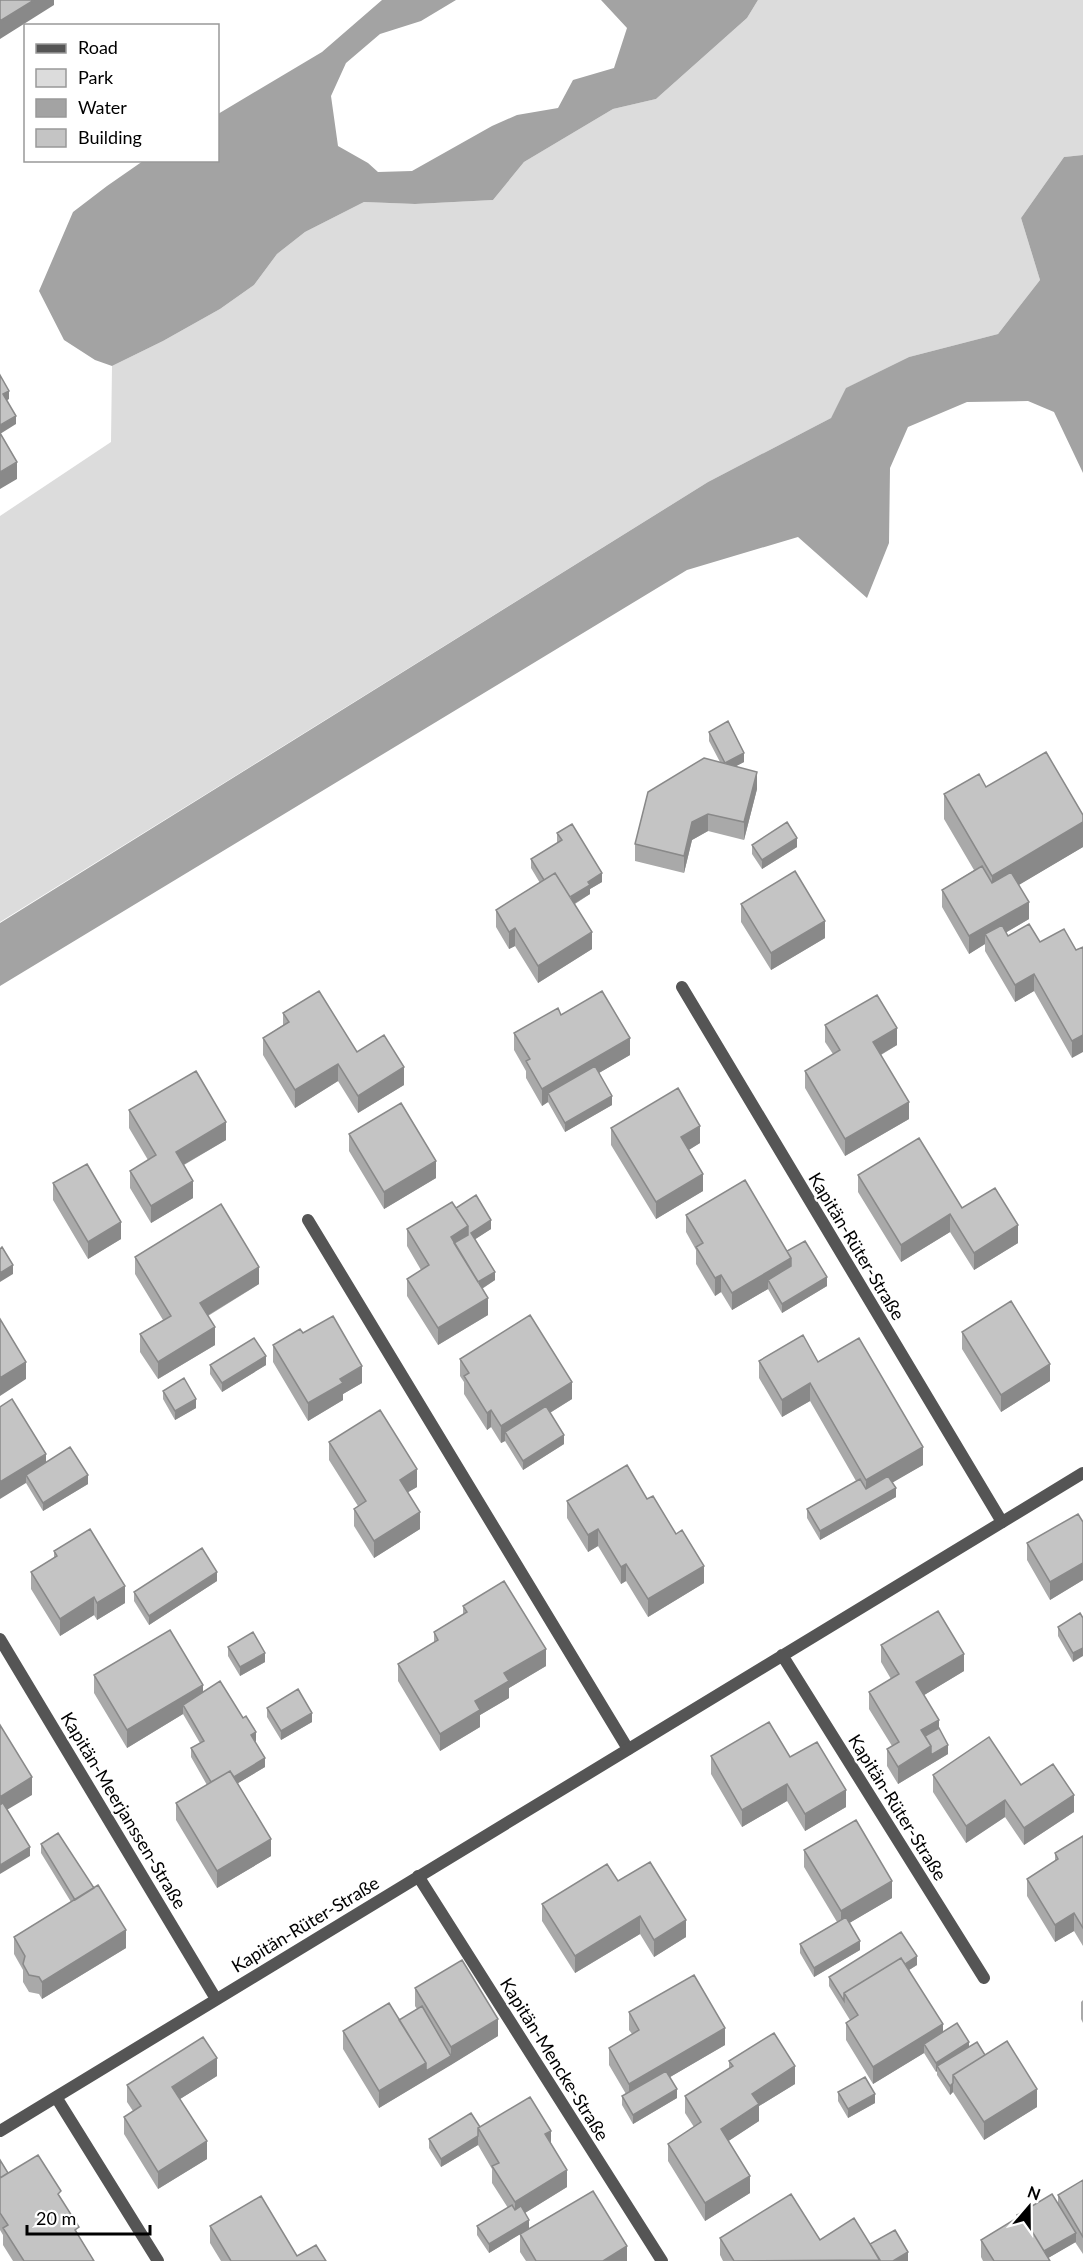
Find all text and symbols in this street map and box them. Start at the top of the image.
legend [24,24,219,162]
text: Road [78,36,118,58]
text: Park [78,66,114,88]
text: Water [78,96,127,118]
text: Building [78,126,142,148]
street label: Kapitän-Rüter-Straße [804,1168,910,1324]
street label: Kapitän-Meerjanssen-Straße [56,1708,192,1912]
street label: Kapitän-Rüter-Straße [844,1730,952,1884]
street label: Kapitän-Rüter-Straße [227,1871,383,1977]
street label: Kapitän-Mencke-Straße [496,1974,614,2144]
north arrow [999,2177,1059,2237]
text: N [1025,2181,1043,2203]
scale bar [27,2198,150,2236]
text: 20 m [36,2207,76,2229]

